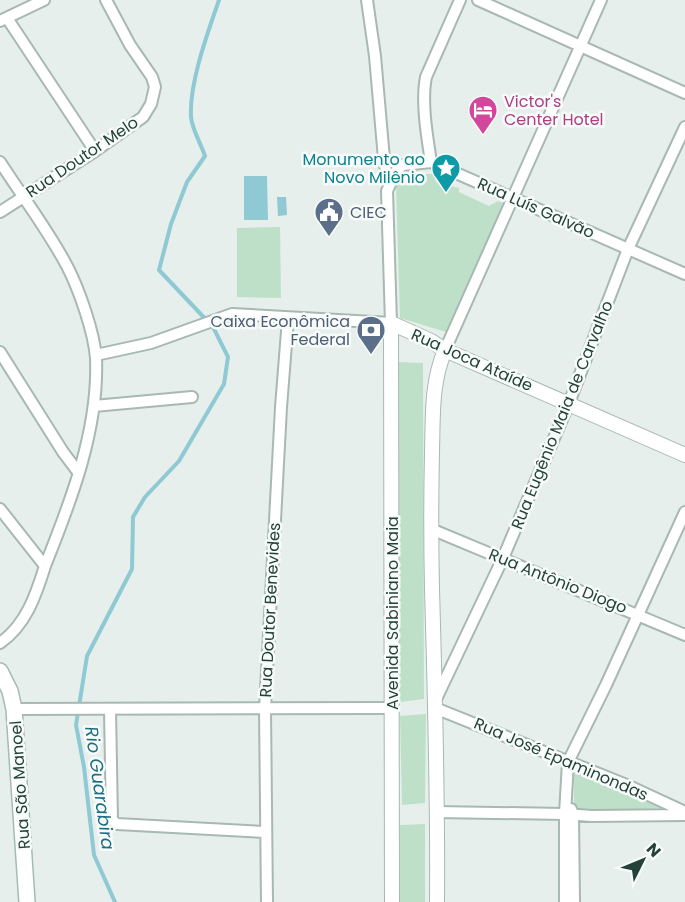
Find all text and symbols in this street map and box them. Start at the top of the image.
place label: Victor's Center Hotel [504,90,604,131]
hotel icon: Victor's Center Hotel [467,94,499,136]
street label: Rua Doutor Melo [21,111,143,203]
place label: Monumento ao Novo Milênio [302,148,425,189]
place icon: Monumento ao Novo Milênio [430,152,462,194]
street label: Rua Luís Galvão [474,172,598,244]
public building icon: CIEC [313,196,345,238]
place label: CIEC [350,201,387,224]
street label: Rua Eugênio Maia de Carvalho [505,297,619,533]
place label: Caixa Econômica Federal [211,310,350,351]
bank icon: Caixa Econômica Federal [355,314,387,356]
street label: Rua Joca Ataíde [408,323,536,397]
street label: Avenida Sabiniano Maia [381,516,404,710]
street label: Rua Doutor Benevides [254,522,286,698]
street label: Rua Antônio Diogo [485,543,631,619]
street label: Rua José Epaminondas [470,712,652,806]
street label: Rua São Manoel [4,720,36,850]
water label: Rio Guarabira [79,725,121,851]
north arrow [613,830,673,890]
text: N [641,838,666,862]

